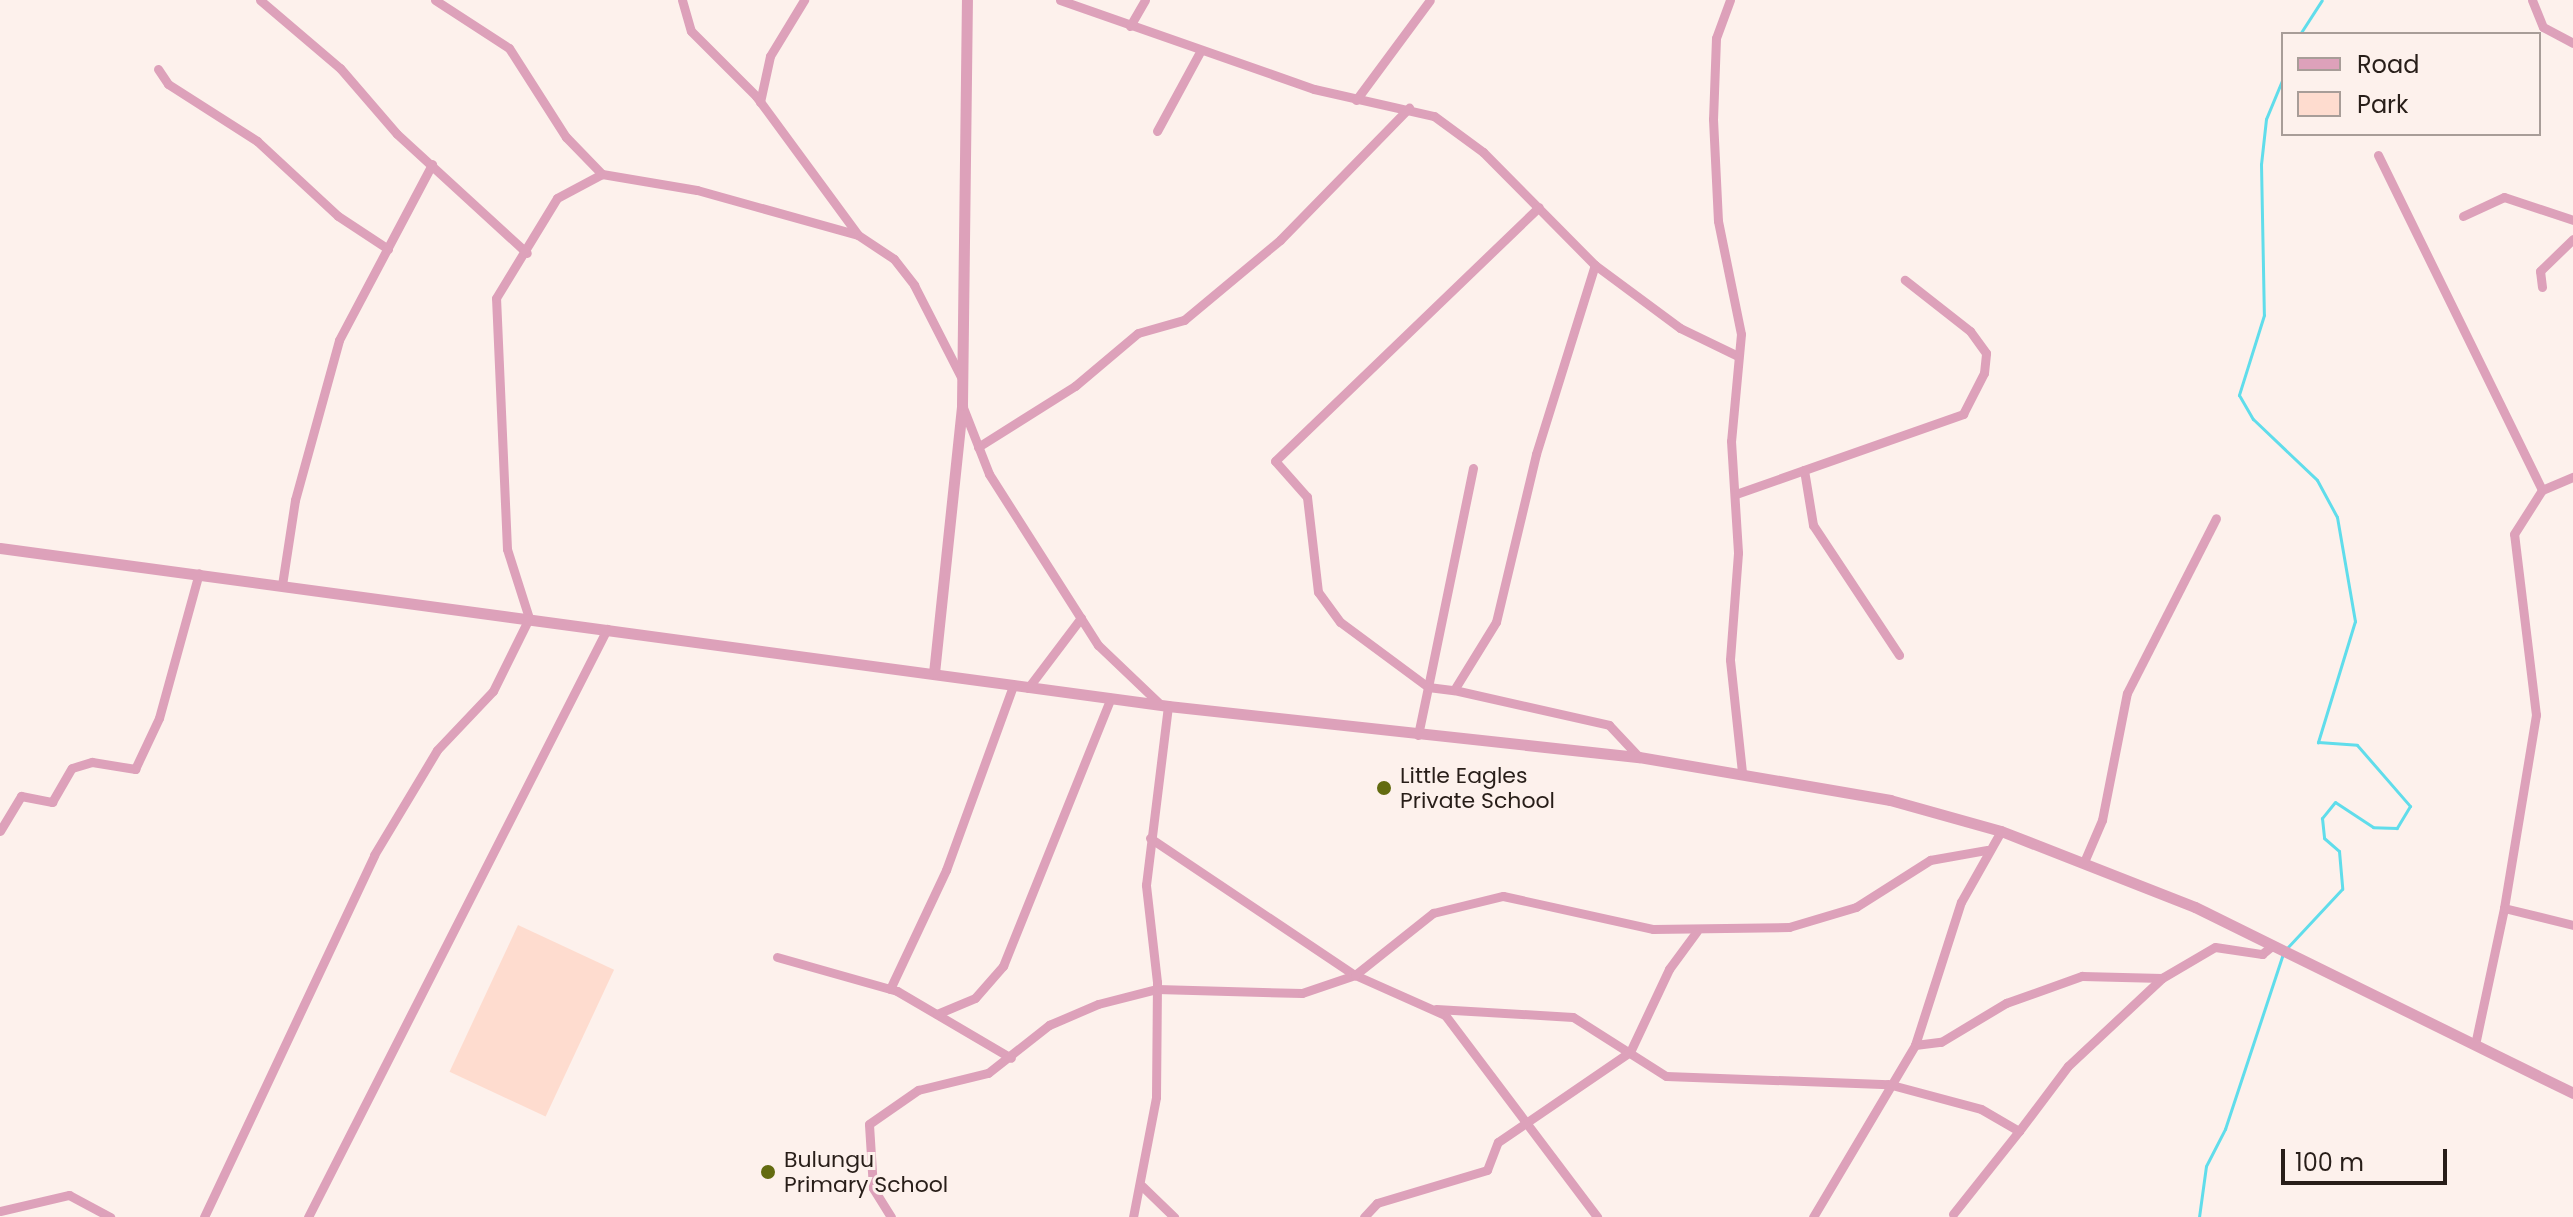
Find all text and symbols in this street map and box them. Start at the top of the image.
legend [2281,32,2541,136]
text: Road [2357,48,2419,81]
text: Park [2357,88,2408,121]
place label: Little Eagles Private School [1400,762,1555,814]
marker: Little Eagles Private School [1375,779,1393,797]
scale bar [2285,1133,2451,1183]
place label: Bulungu Primary School [784,1146,948,1198]
text: 100 m [2295,1146,2364,1179]
marker: Bulungu Primary School [759,1163,777,1181]

